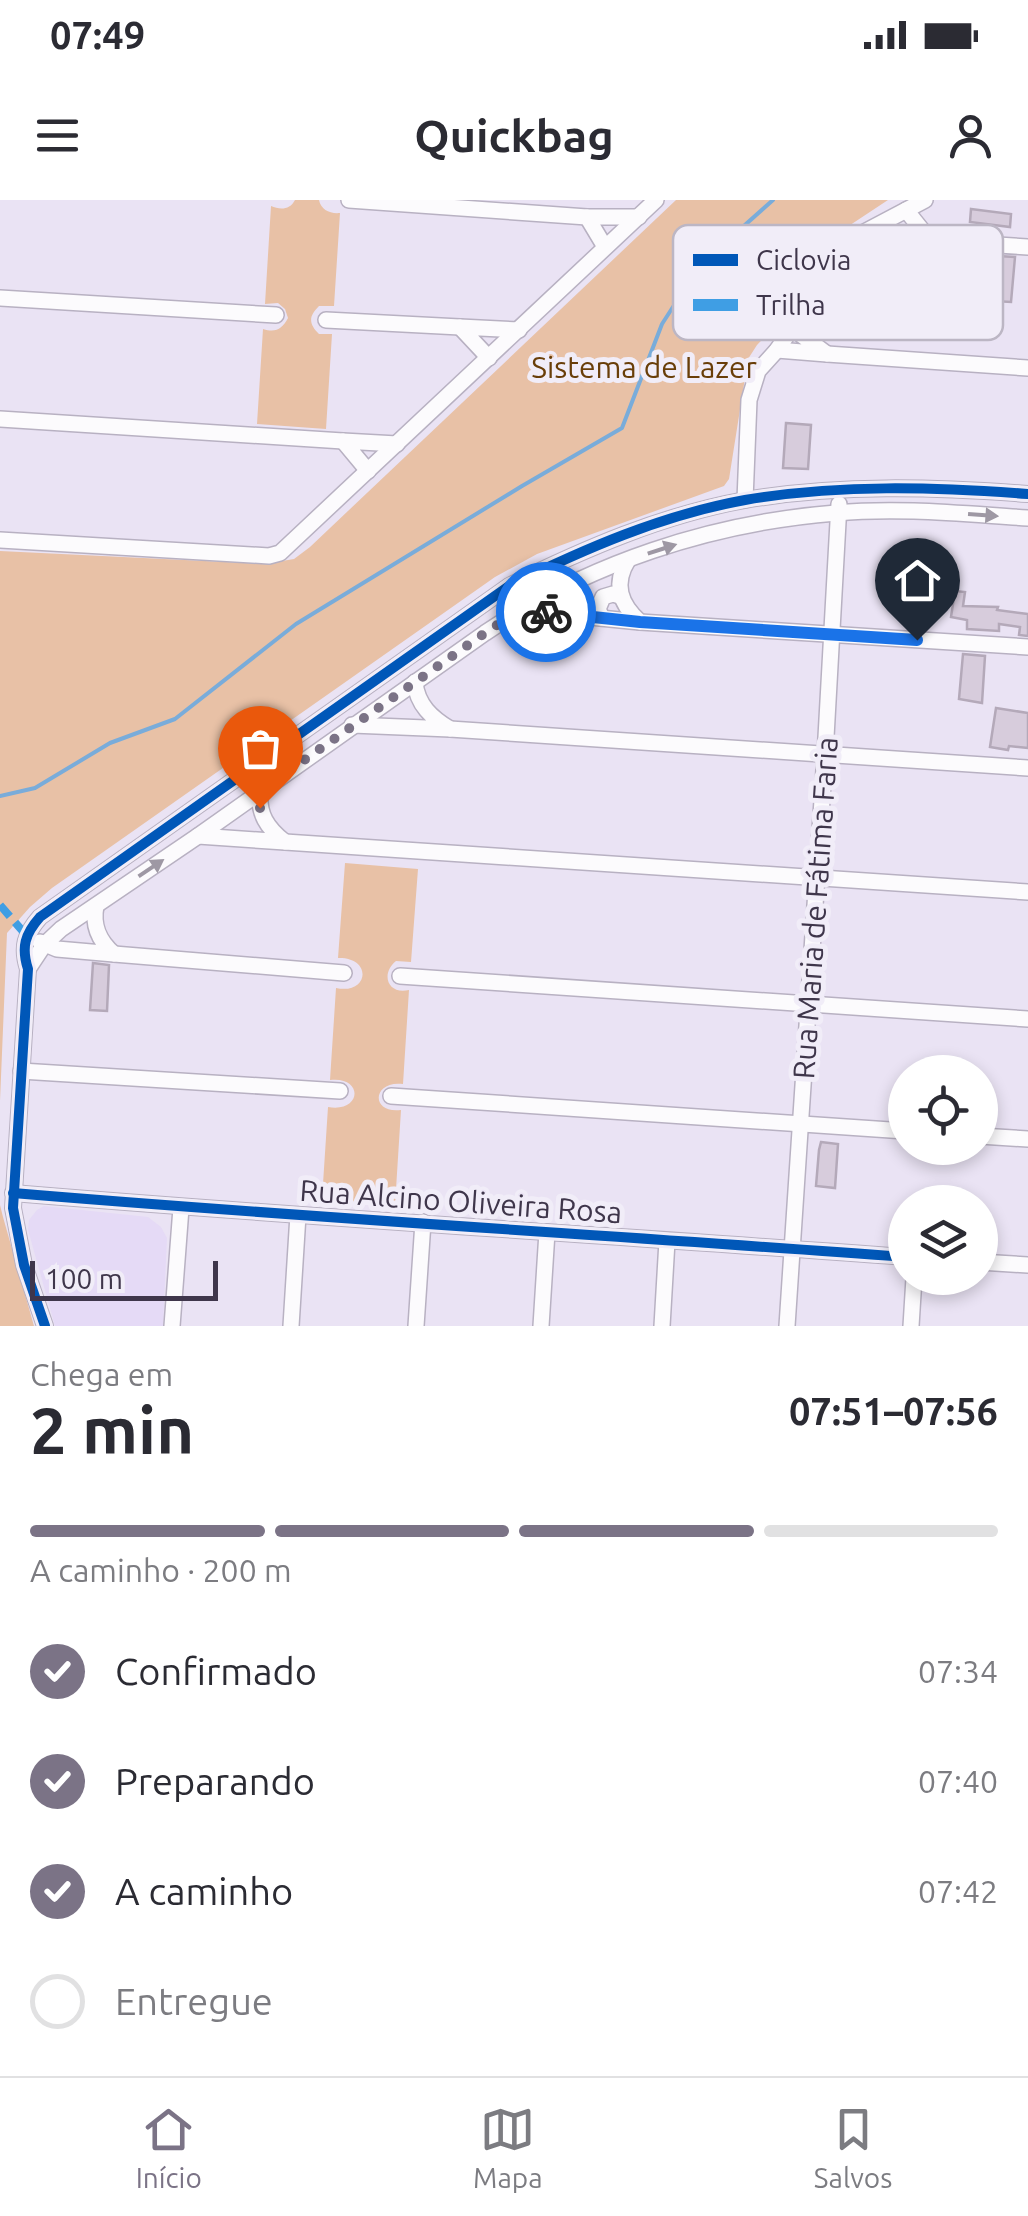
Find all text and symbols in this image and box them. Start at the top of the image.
text: 07:49 [50,14,145,56]
icon: menu [30,108,85,163]
icon: person [943,108,998,163]
text: Quickbag [414,110,614,161]
legend [673,225,1003,340]
text: Ciclovia [756,244,852,275]
text: Trilha [756,289,826,320]
park label: Sistema de Lazer [531,350,757,384]
one-way arrow [967,507,999,523]
pin [875,538,960,641]
one-way arrow [647,540,677,555]
icon: home [890,553,945,608]
courier [496,562,596,662]
icon: bike [519,585,574,640]
pin [218,706,303,809]
icon: bag [233,721,288,776]
street label: Rua Maria de Fátima Faria [786,736,844,1080]
one-way arrow [138,859,165,877]
map controls [888,1055,998,1295]
button: locate [888,1055,998,1165]
street label: Rua Alcino Oliveira Rosa [299,1173,623,1229]
button: layers [888,1185,998,1295]
scale bar [30,1256,218,1300]
text: 100 m [45,1263,123,1294]
text: Chega em [30,1356,173,1392]
text: 07:51–07:56 [789,1390,998,1432]
text: 2 min [30,1393,194,1466]
text: A caminho · 200 m [30,1552,292,1588]
icon: check [30,1644,85,1699]
text: Confirmado [115,1650,317,1692]
text: 07:34 [918,1653,998,1689]
icon: check [30,1754,85,1809]
text: Preparando [115,1760,315,1802]
text: 07:40 [918,1763,998,1799]
icon: check [30,1864,85,1919]
text: A caminho [115,1870,293,1912]
text: 07:42 [918,1873,998,1909]
text: Entregue [115,1980,273,2022]
tab: Início [136,2102,202,2193]
tab: Mapa [473,2102,543,2193]
tab: Salvos [814,2102,892,2193]

